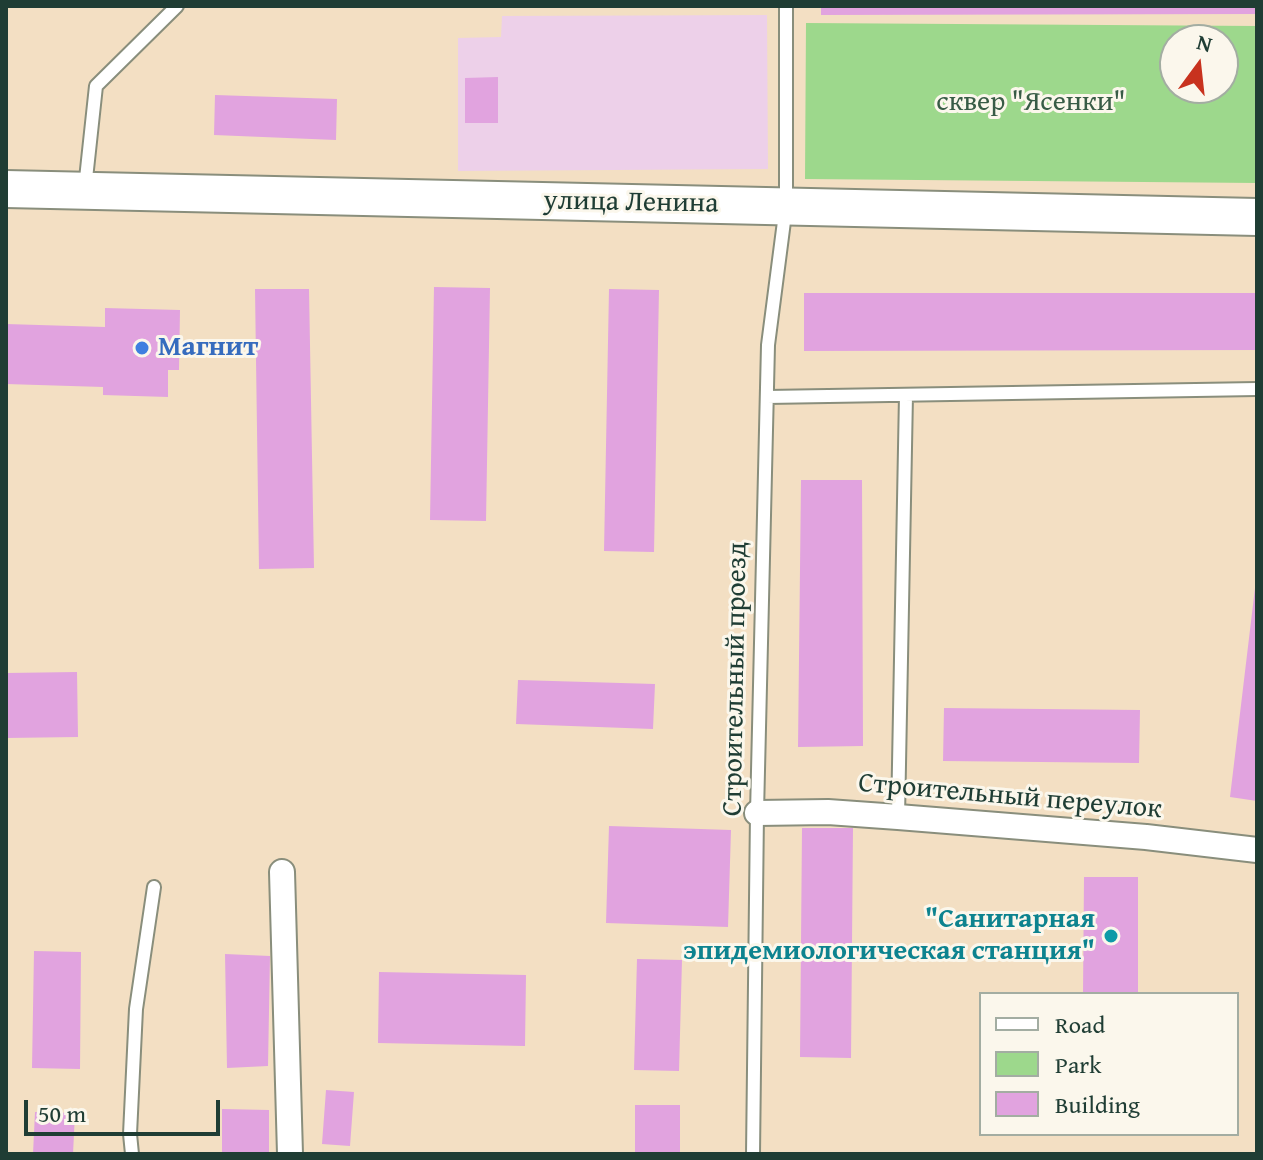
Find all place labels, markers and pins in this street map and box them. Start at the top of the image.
place label: Магнит [158,331,258,365]
marker: Магнит [133,339,151,357]
place label: "Санитарная эпидемиологическая станция" [683,903,1095,969]
marker: "Санитарная эпидемиологическая станция" [1102,927,1120,945]

